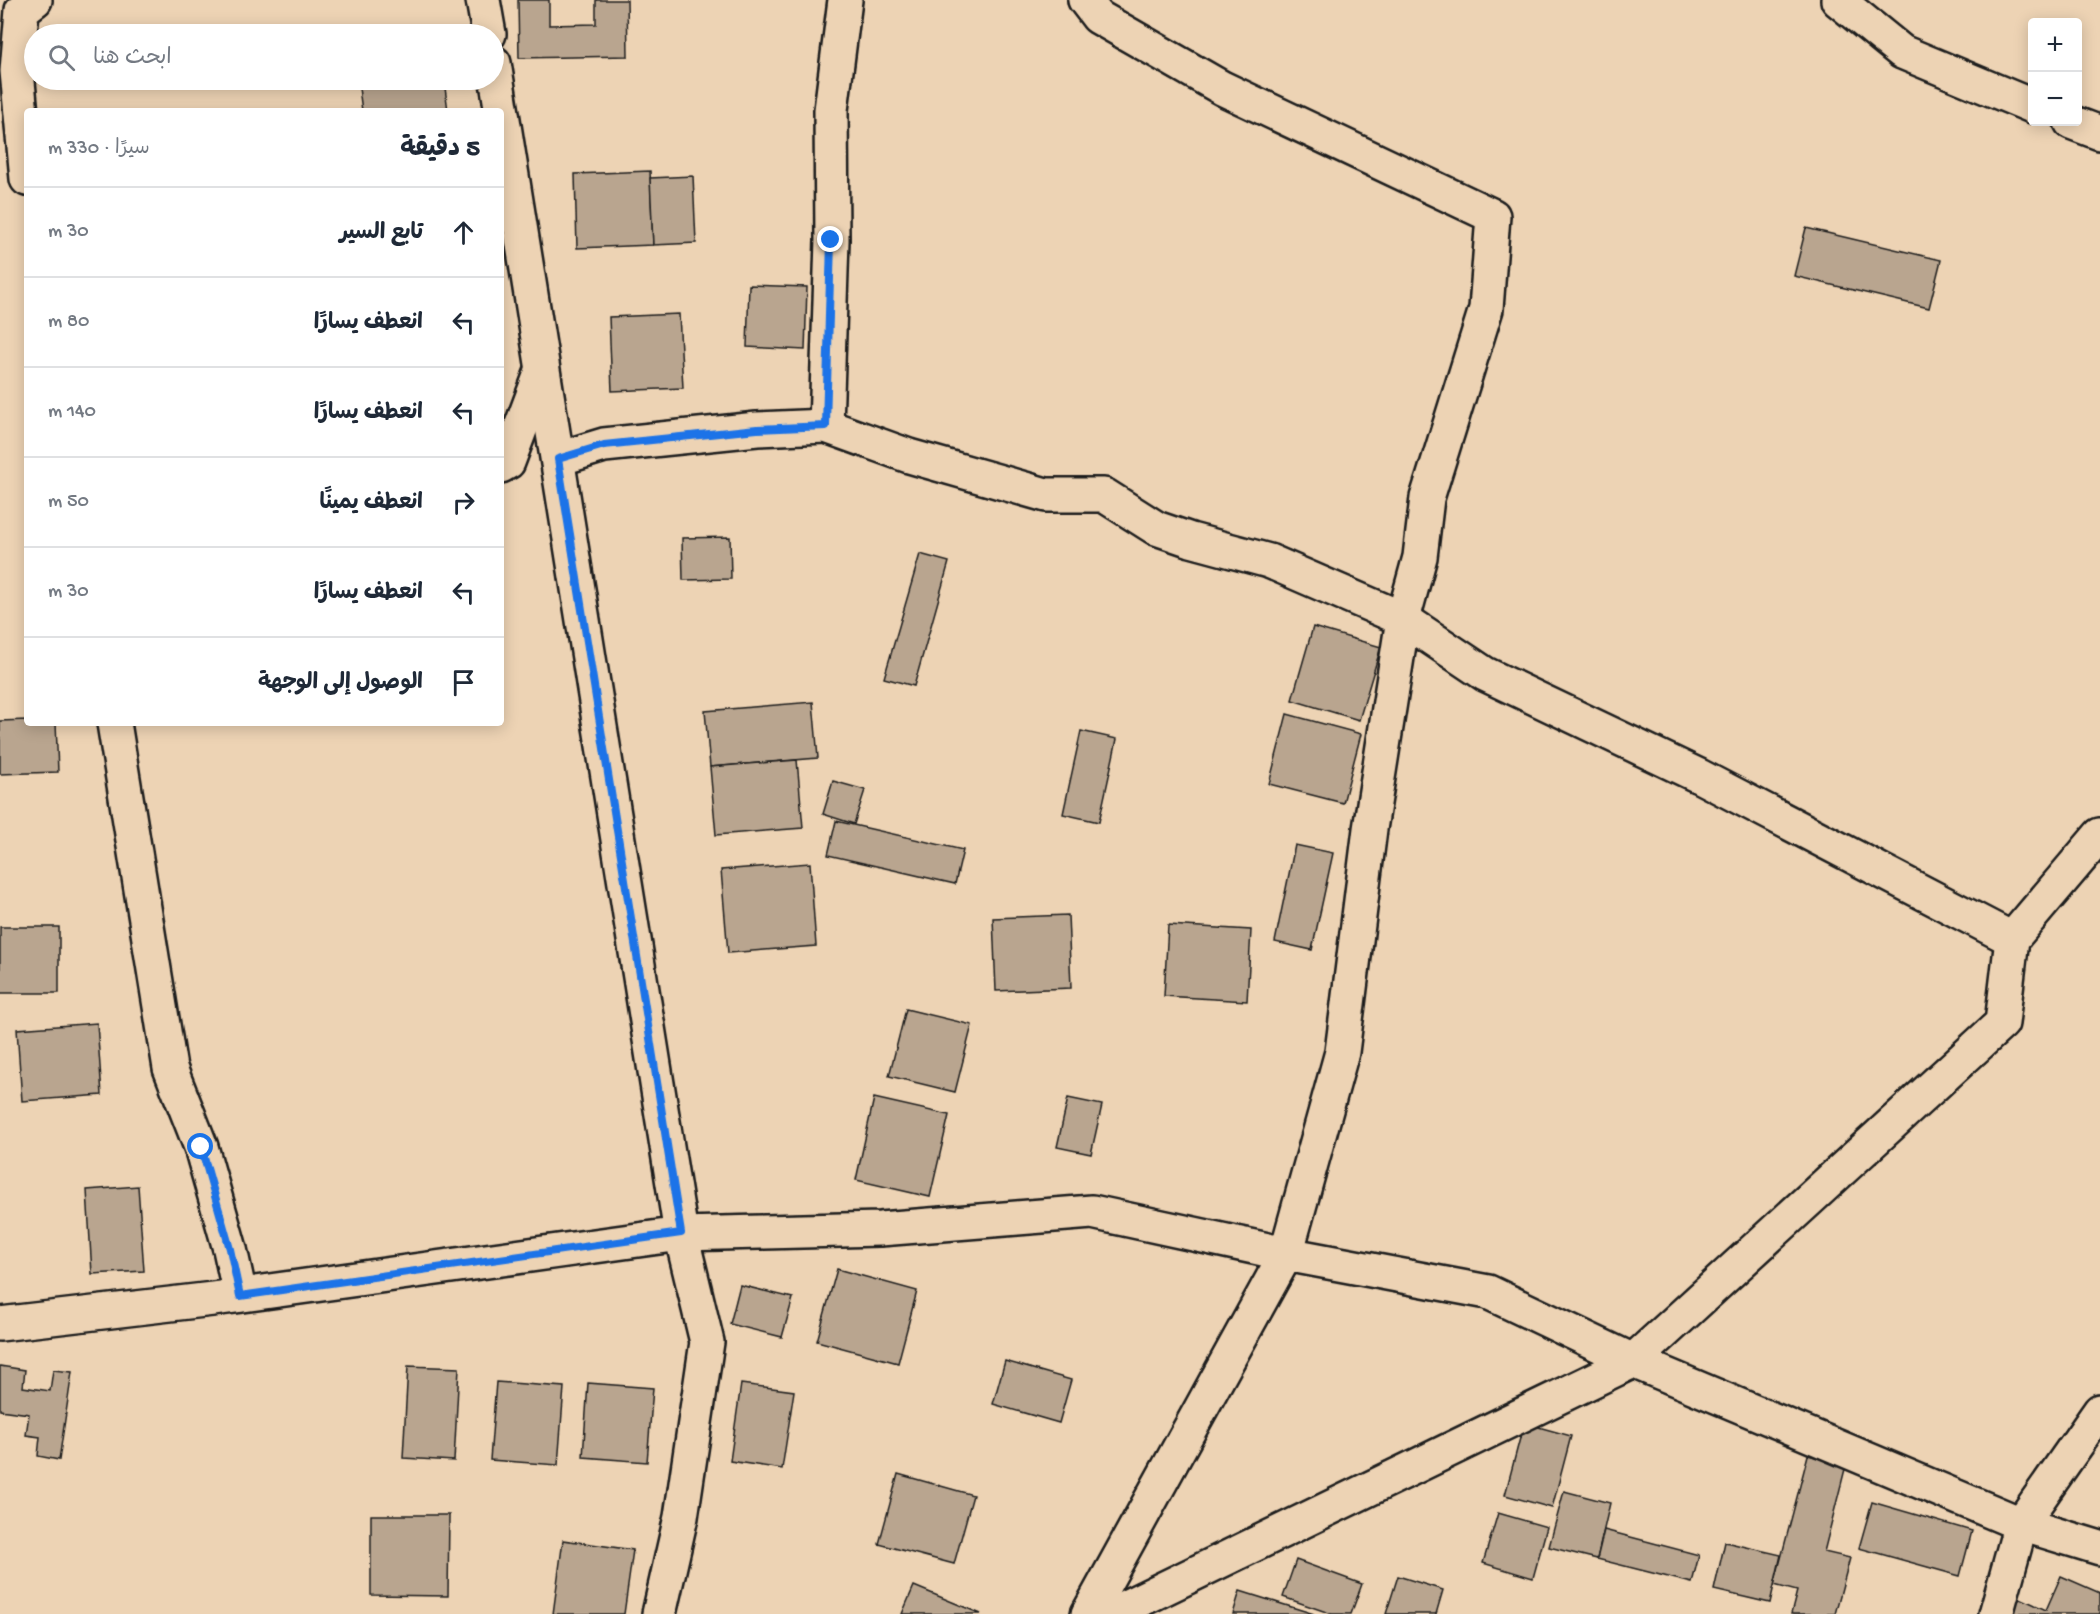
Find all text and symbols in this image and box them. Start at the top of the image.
map controls [2028,18,2082,126]
button: + [2028,18,2082,72]
search box [24,24,504,90]
icon: search [45,41,78,74]
text: ابحث هنا [93,46,172,72]
button: − [2028,72,2082,126]
text: 5 دقيقة [400,135,480,166]
text: سيرًا · 330 m [48,138,150,161]
icon: ahead [447,216,480,249]
text: 30 m [48,221,89,244]
text: تابع السير [339,221,423,247]
route end [817,226,843,252]
icon: left [447,306,480,339]
text: 80 m [48,311,89,334]
text: انعطف يسارًا [314,311,423,337]
icon: left [447,396,480,429]
text: 140 m [48,401,96,424]
text: انعطف يسارًا [314,401,423,427]
icon: right [447,486,480,519]
text: 50 m [48,491,89,514]
text: انعطف يمينًا [320,491,423,517]
icon: left [447,576,480,609]
text: 30 m [48,581,89,604]
text: انعطف يسارًا [314,581,423,607]
icon: arrive [447,666,480,699]
text: الوصول إلى الوجهة [258,671,423,697]
route start [187,1133,213,1159]

